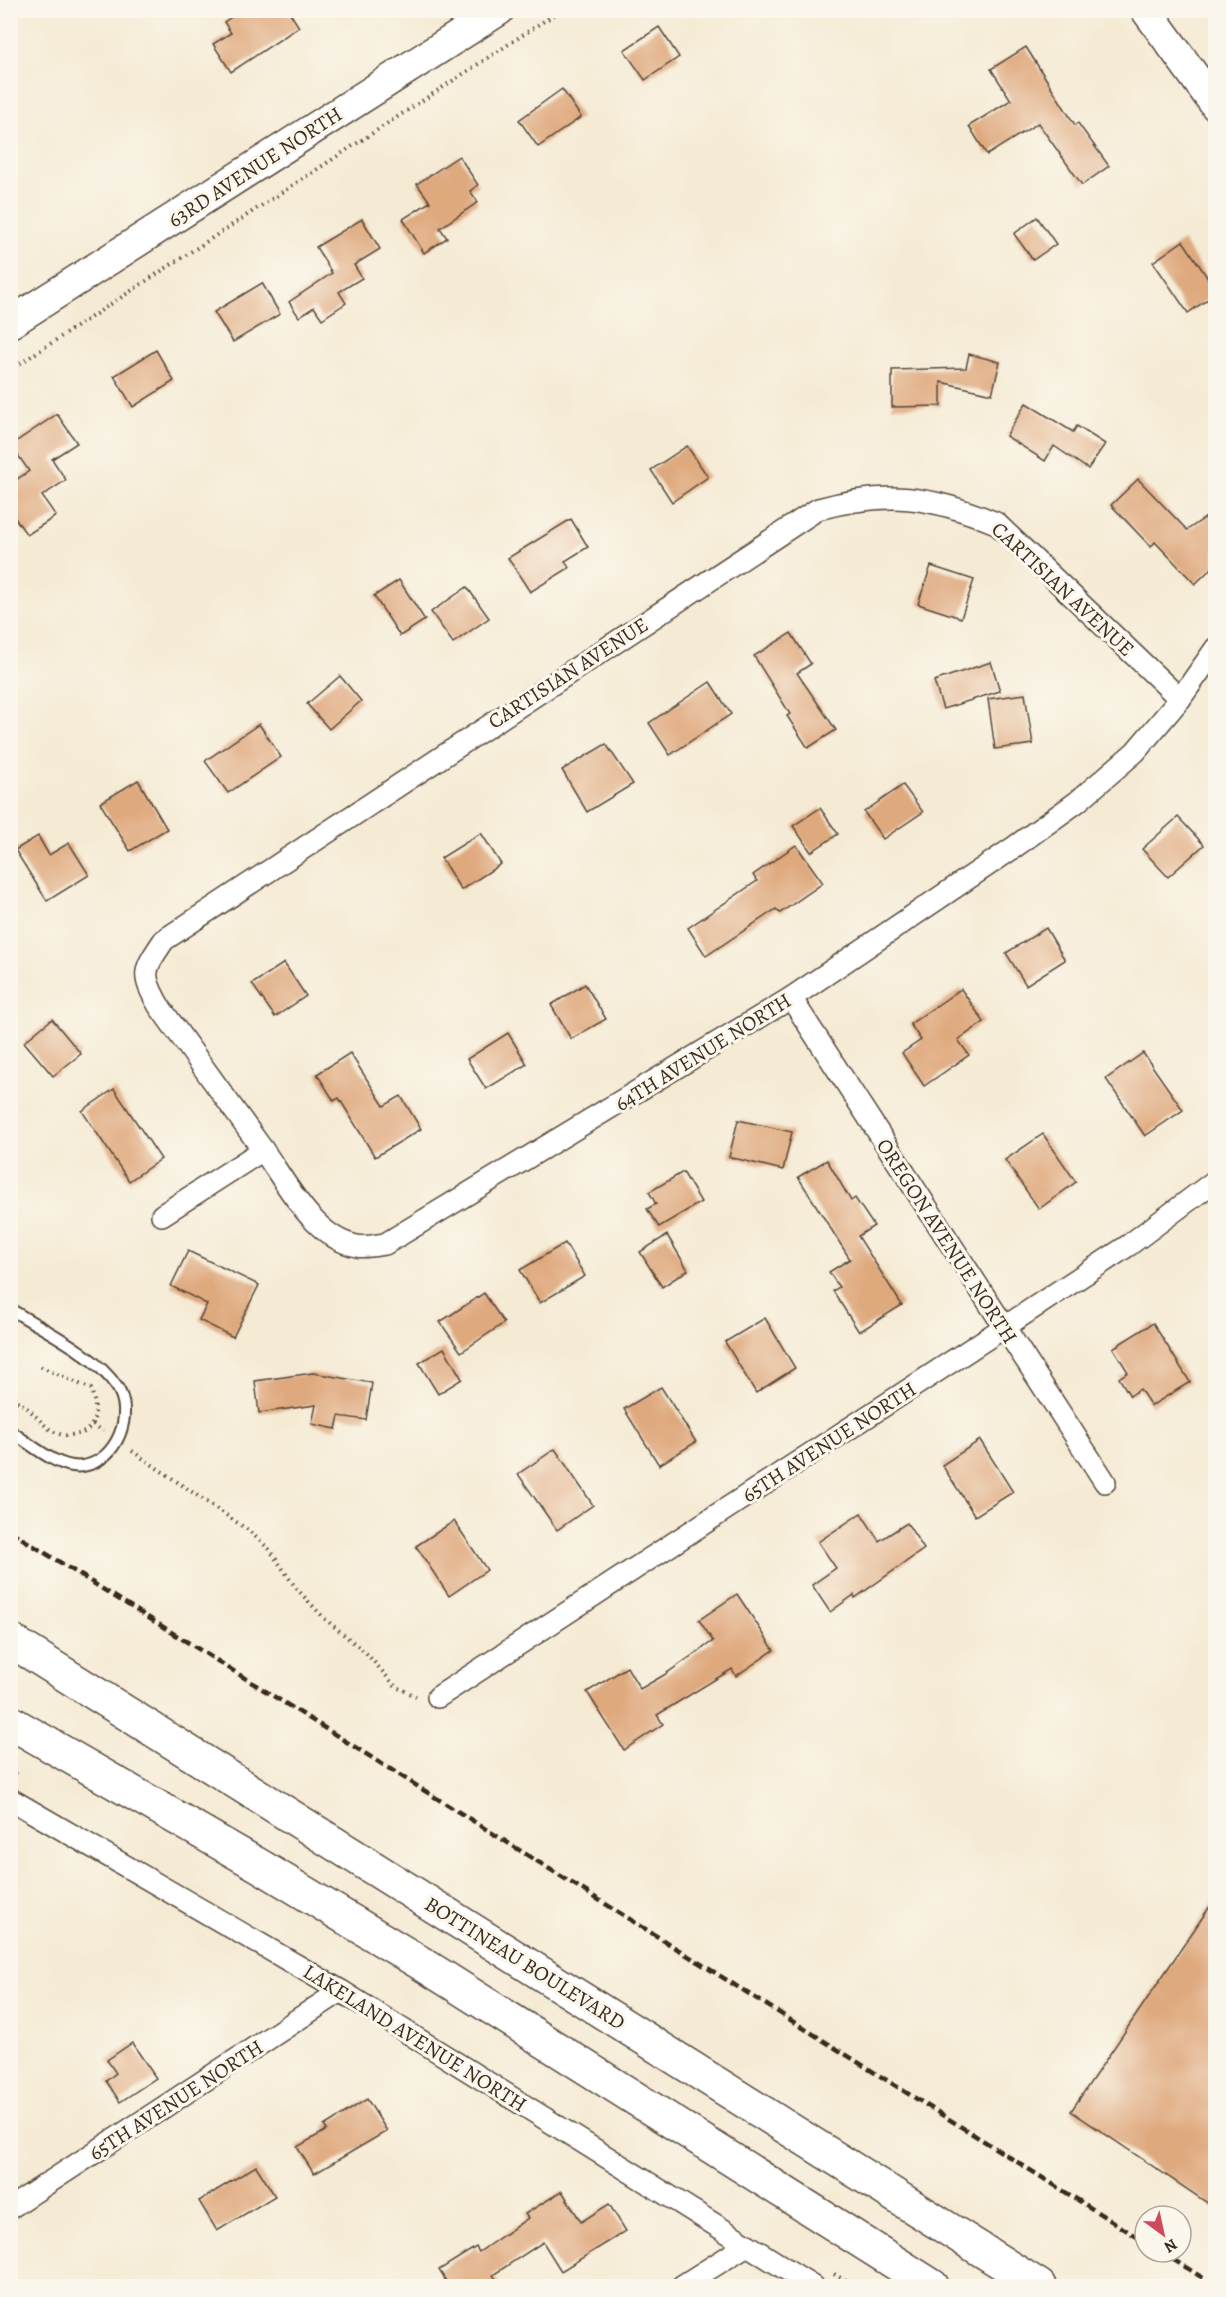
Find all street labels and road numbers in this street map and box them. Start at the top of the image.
street label: 63RD AVENUE NORTH [162,100,348,234]
street label: CARTISIAN AVENUE [986,515,1140,663]
street label: CARTISIAN AVENUE [482,611,654,735]
street label: 64TH AVENUE NORTH [609,986,797,1118]
street label: OREGON AVENUE NORTH [870,1133,1024,1349]
street label: 65TH AVENUE NORTH [736,1375,922,1509]
street label: BOTTINEAU BOULEVARD [419,1890,631,2036]
street label: LAKELAND AVENUE NORTH [298,1958,532,2118]
street label: 65TH AVENUE NORTH [83,2033,269,2167]

